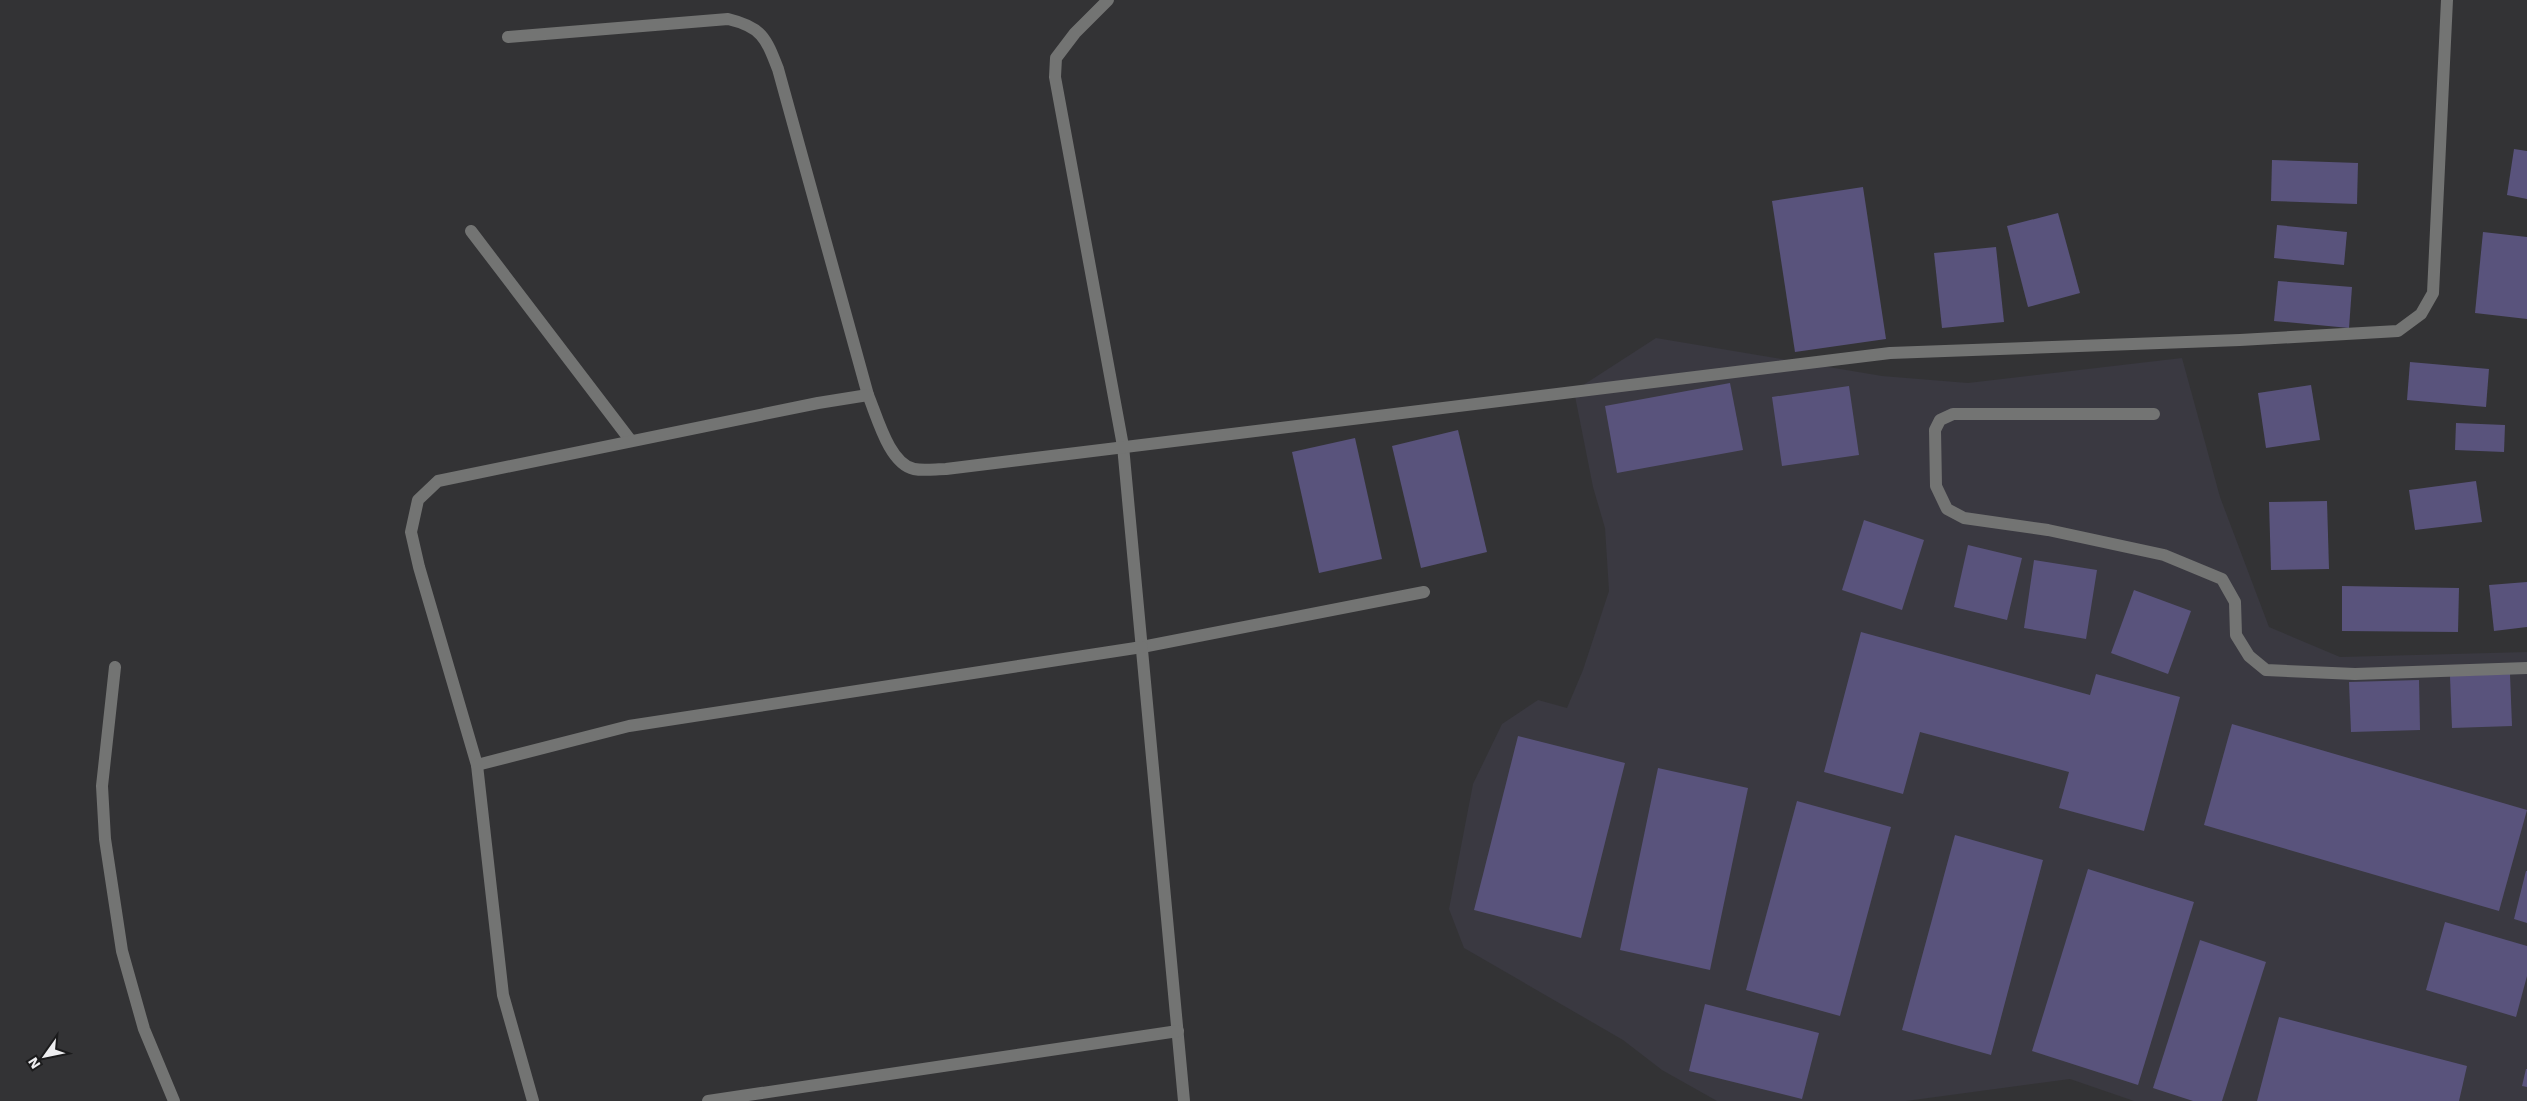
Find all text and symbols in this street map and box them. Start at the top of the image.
north arrow [20,1031,70,1081]
text: N [25,1054,44,1072]

